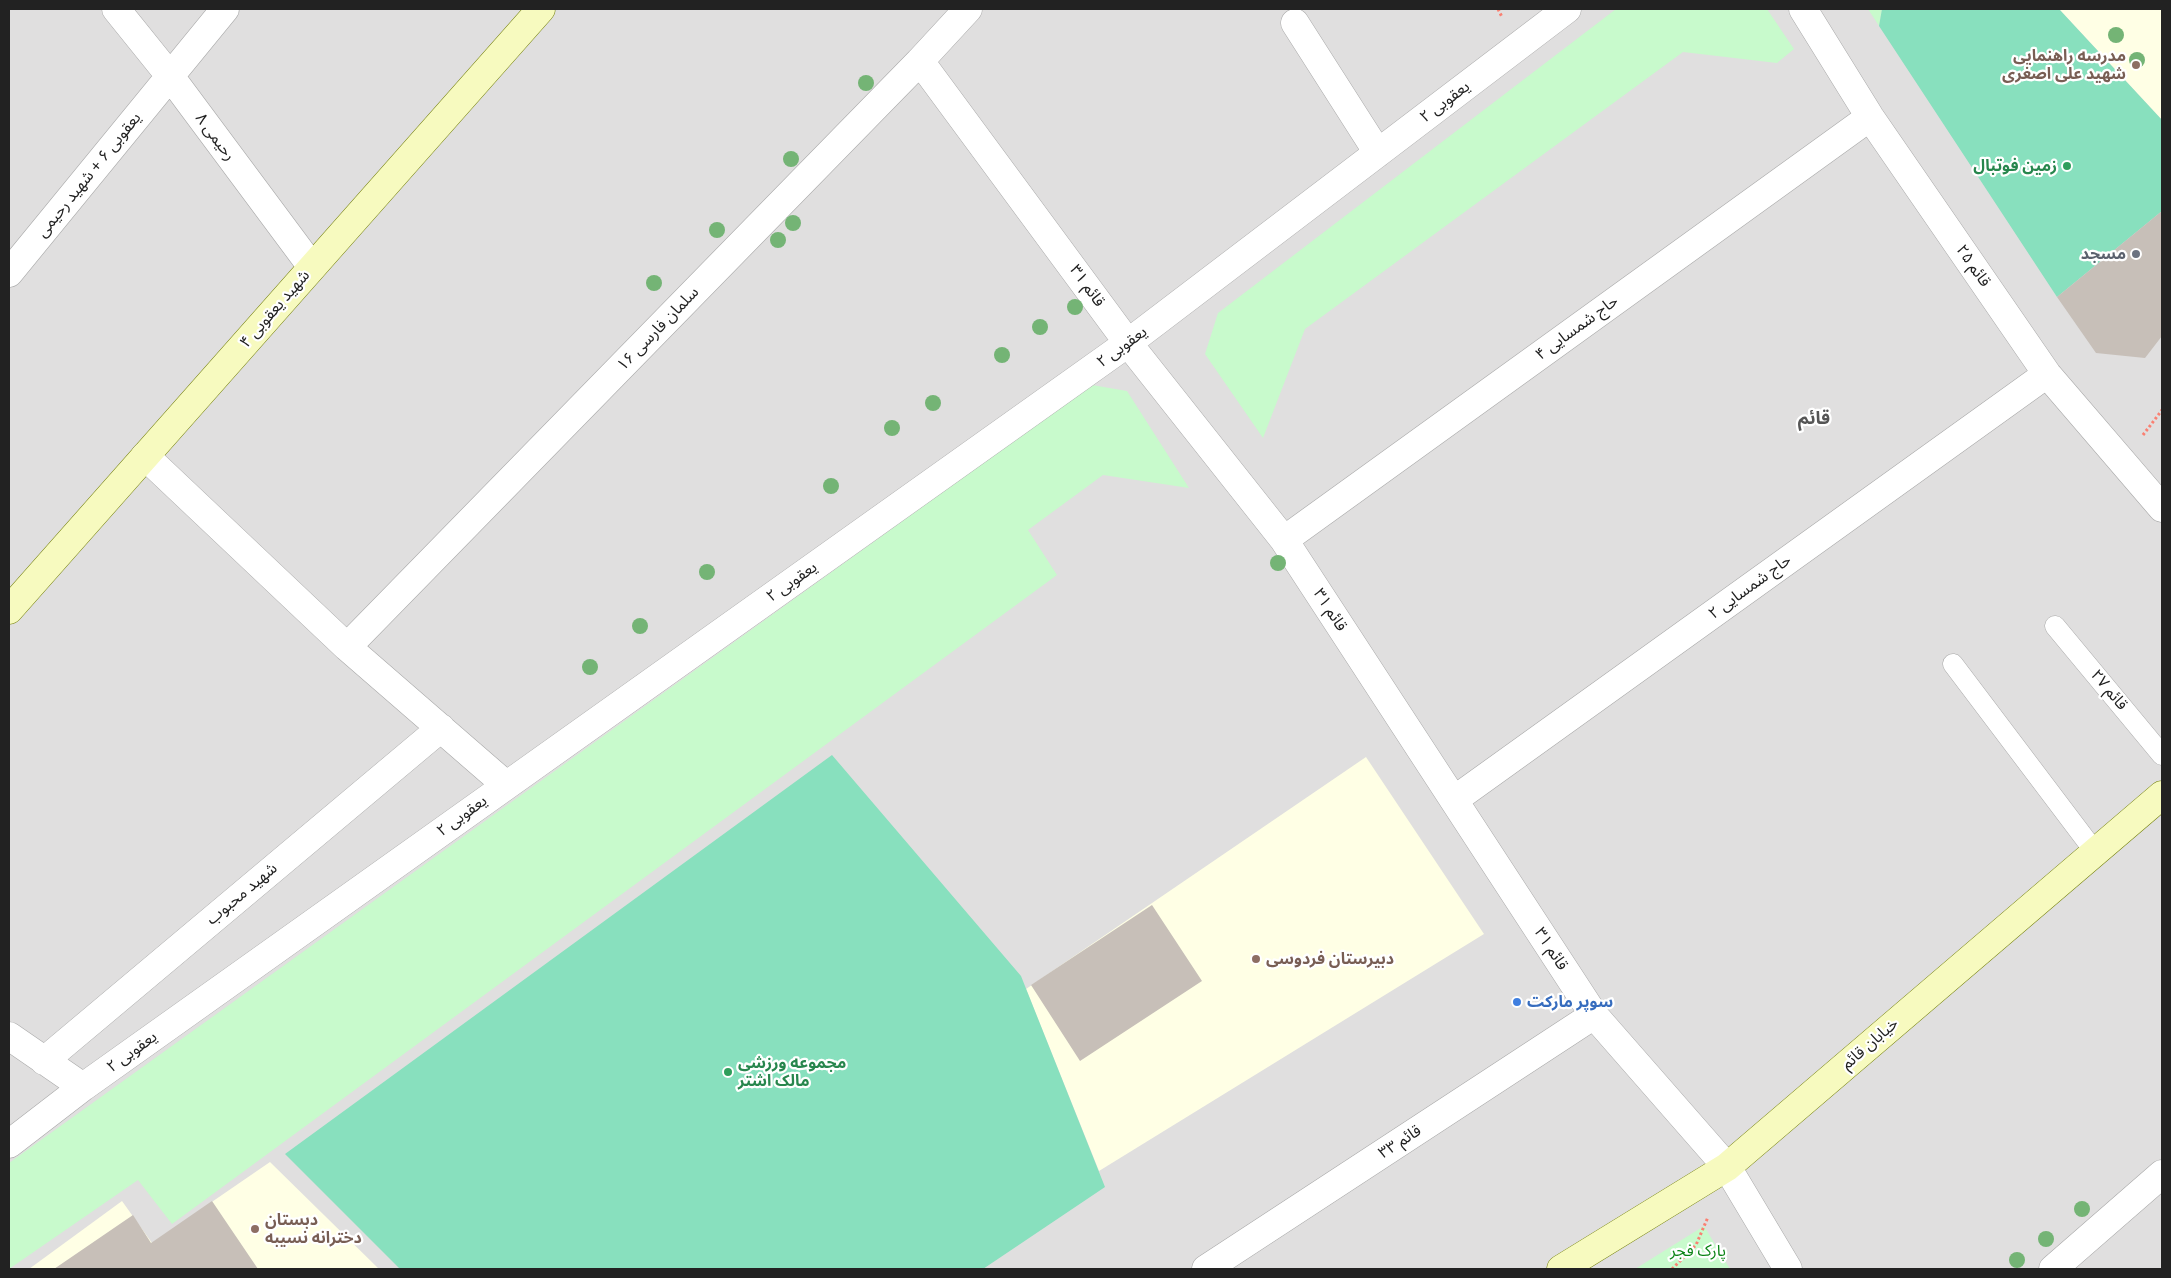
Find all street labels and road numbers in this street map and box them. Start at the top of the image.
street label: یعقوبی ۲ [1416,77,1474,127]
street label: یعقوبی ۶ + شهید رحیمی [33,109,145,241]
street label: رحیمی ۸ [191,109,239,165]
street label: قائم ۲۵ [1952,241,1994,291]
street label: قائم ۳۱ [1065,261,1109,311]
street label: شهید یعقوبی ۴ [236,266,314,352]
street label: سلمان فارسی ۱۶ [613,283,703,375]
street label: حاج شمسایی ۴ [1532,292,1622,364]
street label: یعقوبی ۲ [1093,322,1151,372]
street label: حاج شمسایی ۲ [1705,551,1795,623]
street label: یعقوبی ۲ [763,558,821,606]
street label: قائم ۳۱ [1309,585,1351,635]
street label: قائم ۲۷ [2086,666,2132,714]
street label: یعقوبی ۲ [433,791,491,841]
street label: شهید محبوب [203,859,281,929]
street label: قائم ۳۱ [1530,924,1572,974]
street label: خیابان قائم [1838,1014,1902,1074]
street label: یعقوبی ۲ [103,1027,161,1077]
street label: قائم ۳۳ [1375,1121,1425,1163]

